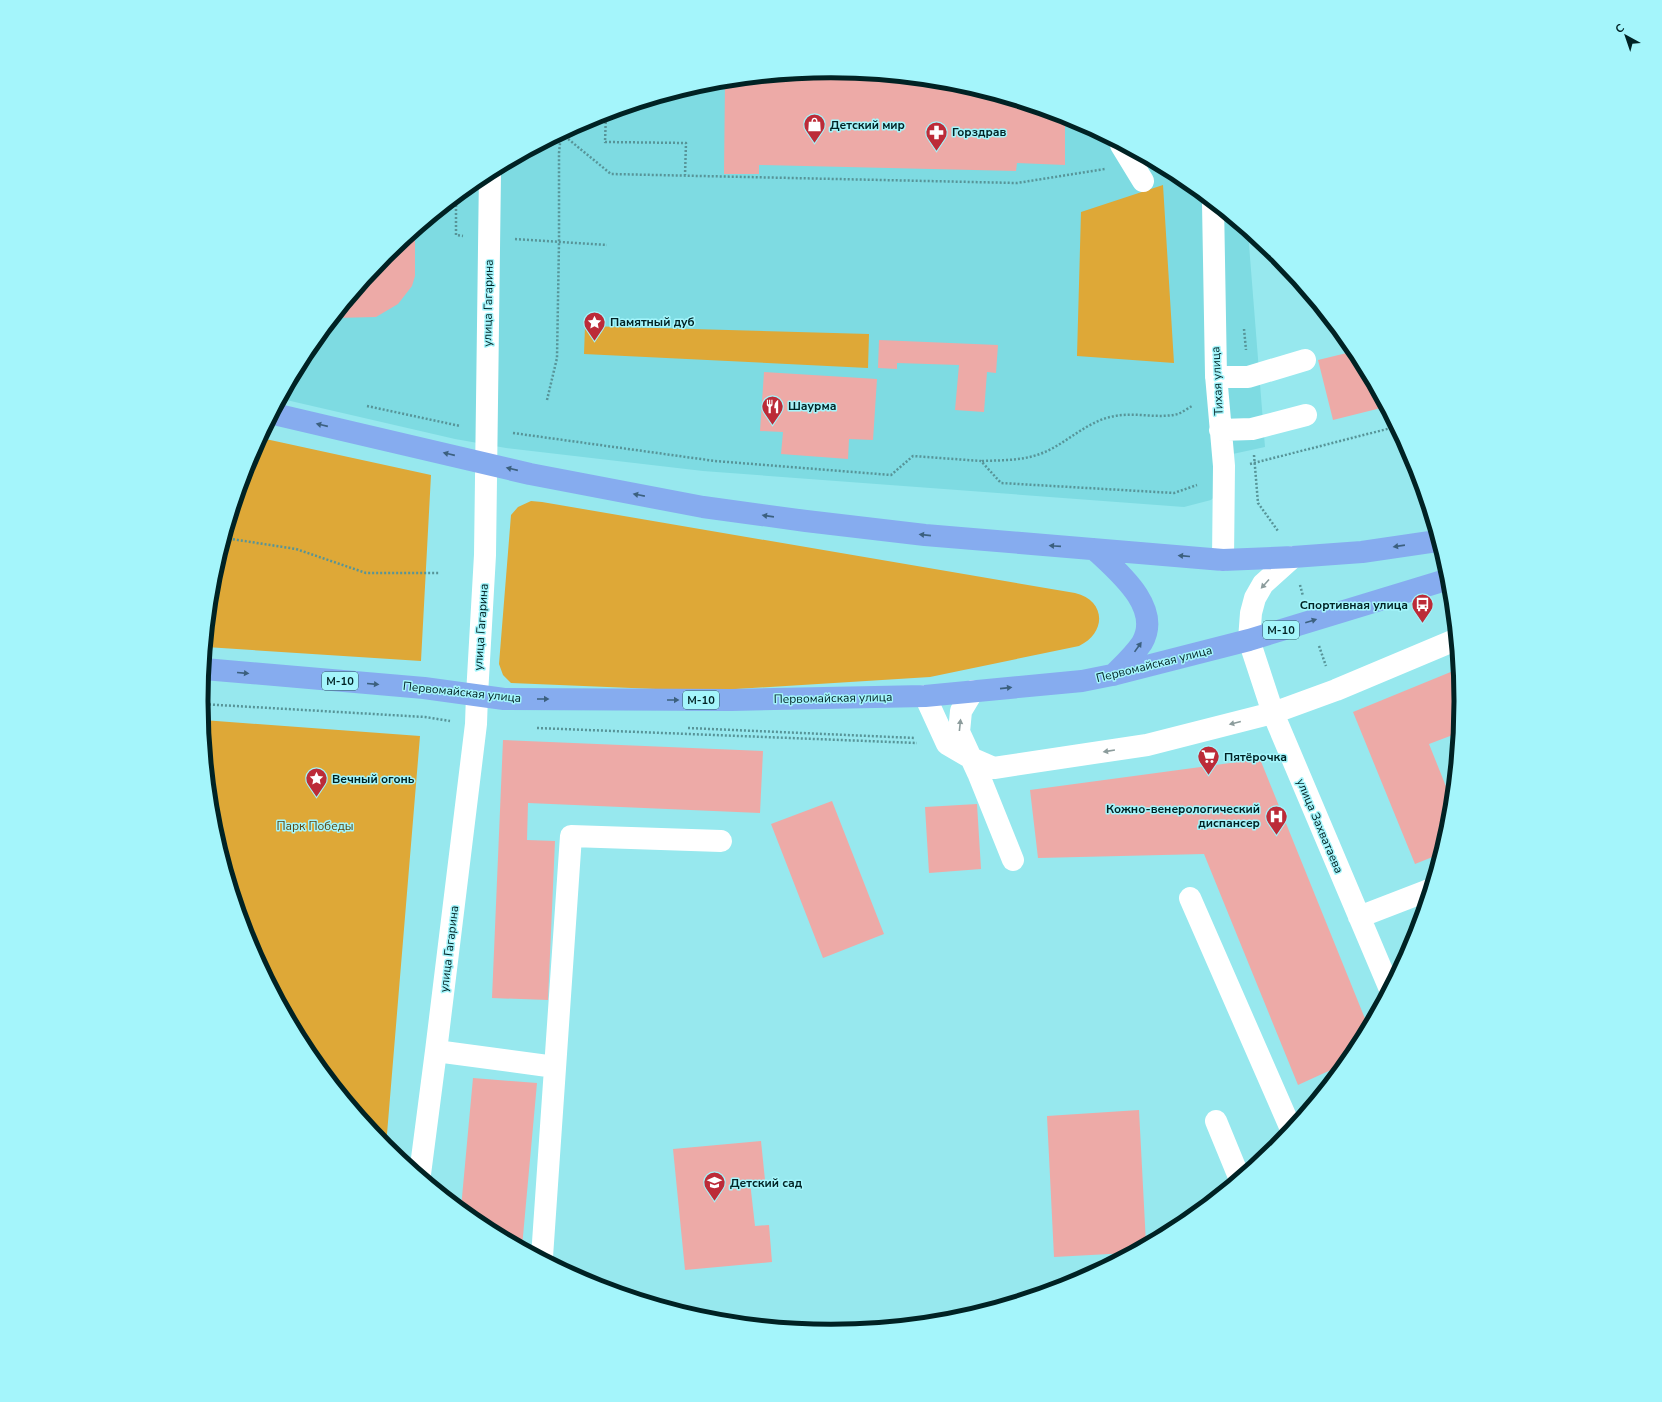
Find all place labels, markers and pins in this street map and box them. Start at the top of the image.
shop icon: Детский мир [801,112,827,145]
place label: Детский мир [830,117,905,133]
pharmacy icon: Горздрав [924,119,950,152]
place label: Горздрав [952,124,1007,140]
place icon: Памятный дуб [582,309,608,342]
place label: Памятный дуб [610,314,695,330]
restaurant icon: Шаурма [760,393,786,426]
place label: Шаурма [788,398,836,414]
bus stop icon: Спортивная улица [1410,592,1436,625]
place label: Спортивная улица [1300,597,1408,613]
supermarket icon: Пятёрочка [1196,744,1222,777]
place label: Пятёрочка [1224,749,1287,765]
place icon: Вечный огонь [304,766,330,799]
place label: Вечный огонь [332,771,415,787]
place label: Кожно-венерологический диспансер [1106,801,1260,831]
hospital icon: Кожно-венерологический диспансер [1263,803,1289,836]
school or university icon: Детский сад [702,1170,728,1203]
place label: Детский сад [730,1175,803,1191]

